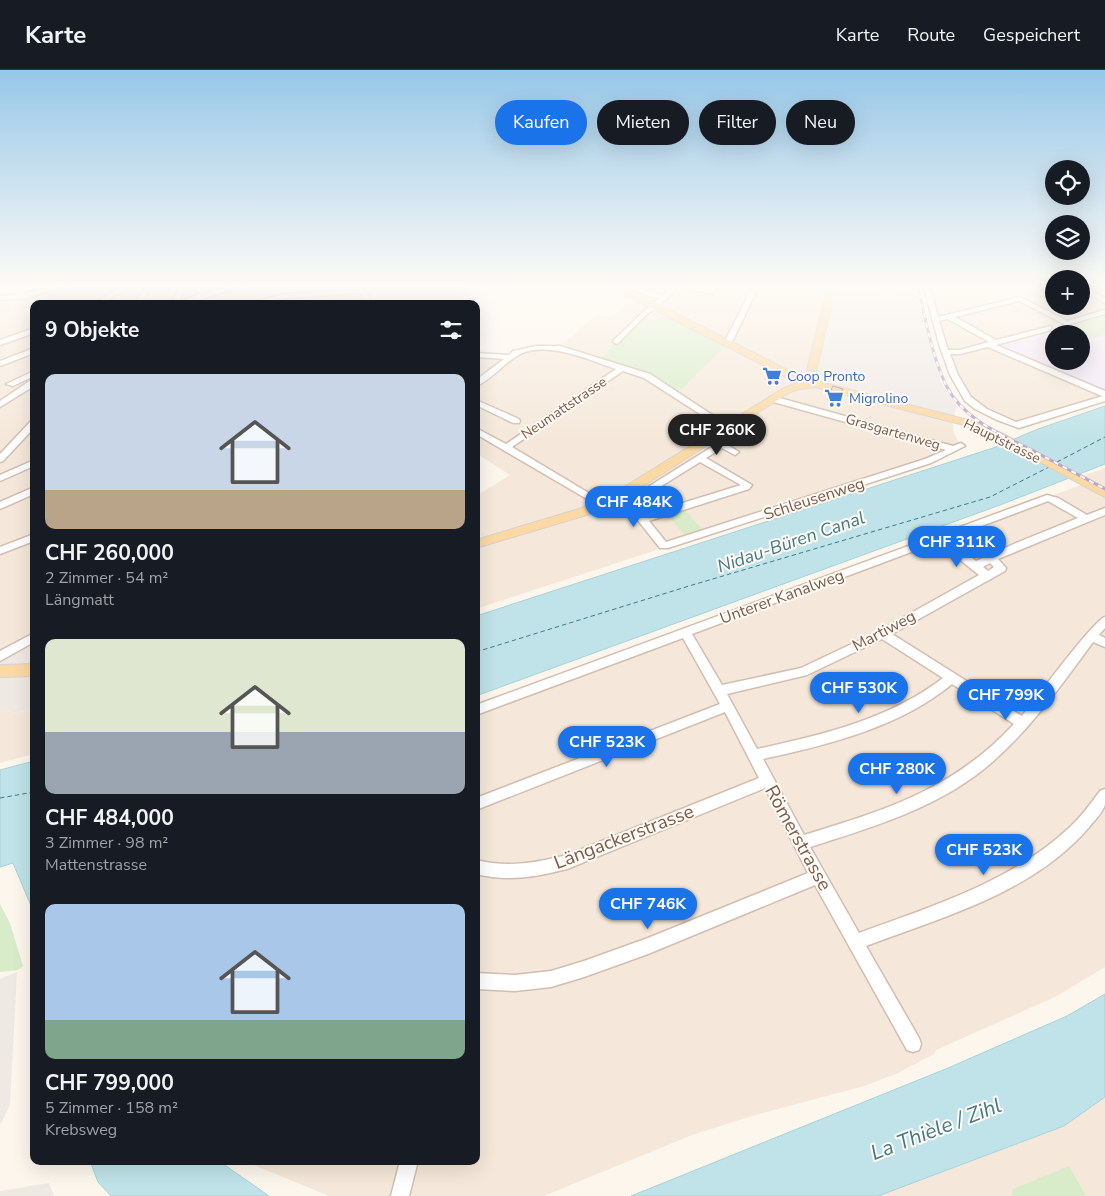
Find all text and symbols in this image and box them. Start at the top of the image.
text: Karte [25,19,86,51]
text: Karte [836,23,879,47]
text: Route [907,23,955,47]
text: Gespeichert [983,23,1080,47]
chip: Kaufen [495,100,587,145]
chip: Mieten [597,100,689,145]
chip: Filter [699,100,776,145]
chip: Neu [786,100,855,145]
map controls [1045,160,1090,370]
button: locate [1045,160,1090,205]
button: layers [1045,215,1090,260]
button: + [1045,270,1090,315]
text: 9 Objekte [45,316,139,344]
icon: filters [437,316,465,344]
button: − [1045,325,1090,370]
supermarket icon: Coop Pronto [761,365,783,387]
place label: Coop Pronto [787,367,865,386]
street label: Neumattstrasse [517,372,611,444]
supermarket icon: Migrolino [823,387,845,409]
place label: Migrolino [849,389,908,408]
icon: home [210,407,300,497]
street label: Grasgartenweg [843,409,943,455]
pin: CHF 260K [665,414,769,456]
street label: Hauptstrasse [960,414,1044,468]
text: CHF 260K [679,419,755,441]
street label: Schleusenweg [761,472,867,526]
pin: CHF 484K [582,486,686,528]
text: CHF 484K [596,491,672,513]
water label: Nidau-Büren Canal [714,505,868,579]
pin: CHF 311K [905,526,1009,568]
text: CHF 311K [919,531,995,553]
text: CHF 260,000 [45,539,174,567]
street label: Unterer Kanalweg [717,564,847,630]
text: 2 Zimmer · 54 m² [45,567,168,589]
text: Längmatt [45,589,114,611]
street label: Martiweg [848,605,920,657]
icon: home [210,672,300,762]
pin: CHF 530K [807,672,911,714]
text: CHF 530K [821,677,897,699]
pin: CHF 799K [954,678,1058,721]
text: CHF 799K [968,684,1044,706]
pin: CHF 523K [555,726,659,768]
text: CHF 523K [569,731,645,753]
pin: CHF 280K [845,752,949,795]
text: CHF 280K [859,758,935,780]
street label: Römerstrasse [758,781,838,895]
street label: Längackerstrasse [550,798,698,876]
text: CHF 484,000 [45,804,174,832]
text: 3 Zimmer · 98 m² [45,832,168,854]
pin: CHF 523K [932,834,1036,876]
text: CHF 523K [946,839,1022,861]
text: Mattenstrasse [45,854,147,876]
pin: CHF 746K [596,888,700,930]
text: CHF 746K [610,893,686,915]
icon: home [210,937,300,1027]
text: CHF 799,000 [45,1069,174,1097]
water label: La Thièle / Zihl [867,1091,1005,1167]
text: 5 Zimmer · 158 m² [45,1097,178,1119]
text: Krebsweg [45,1119,117,1141]

